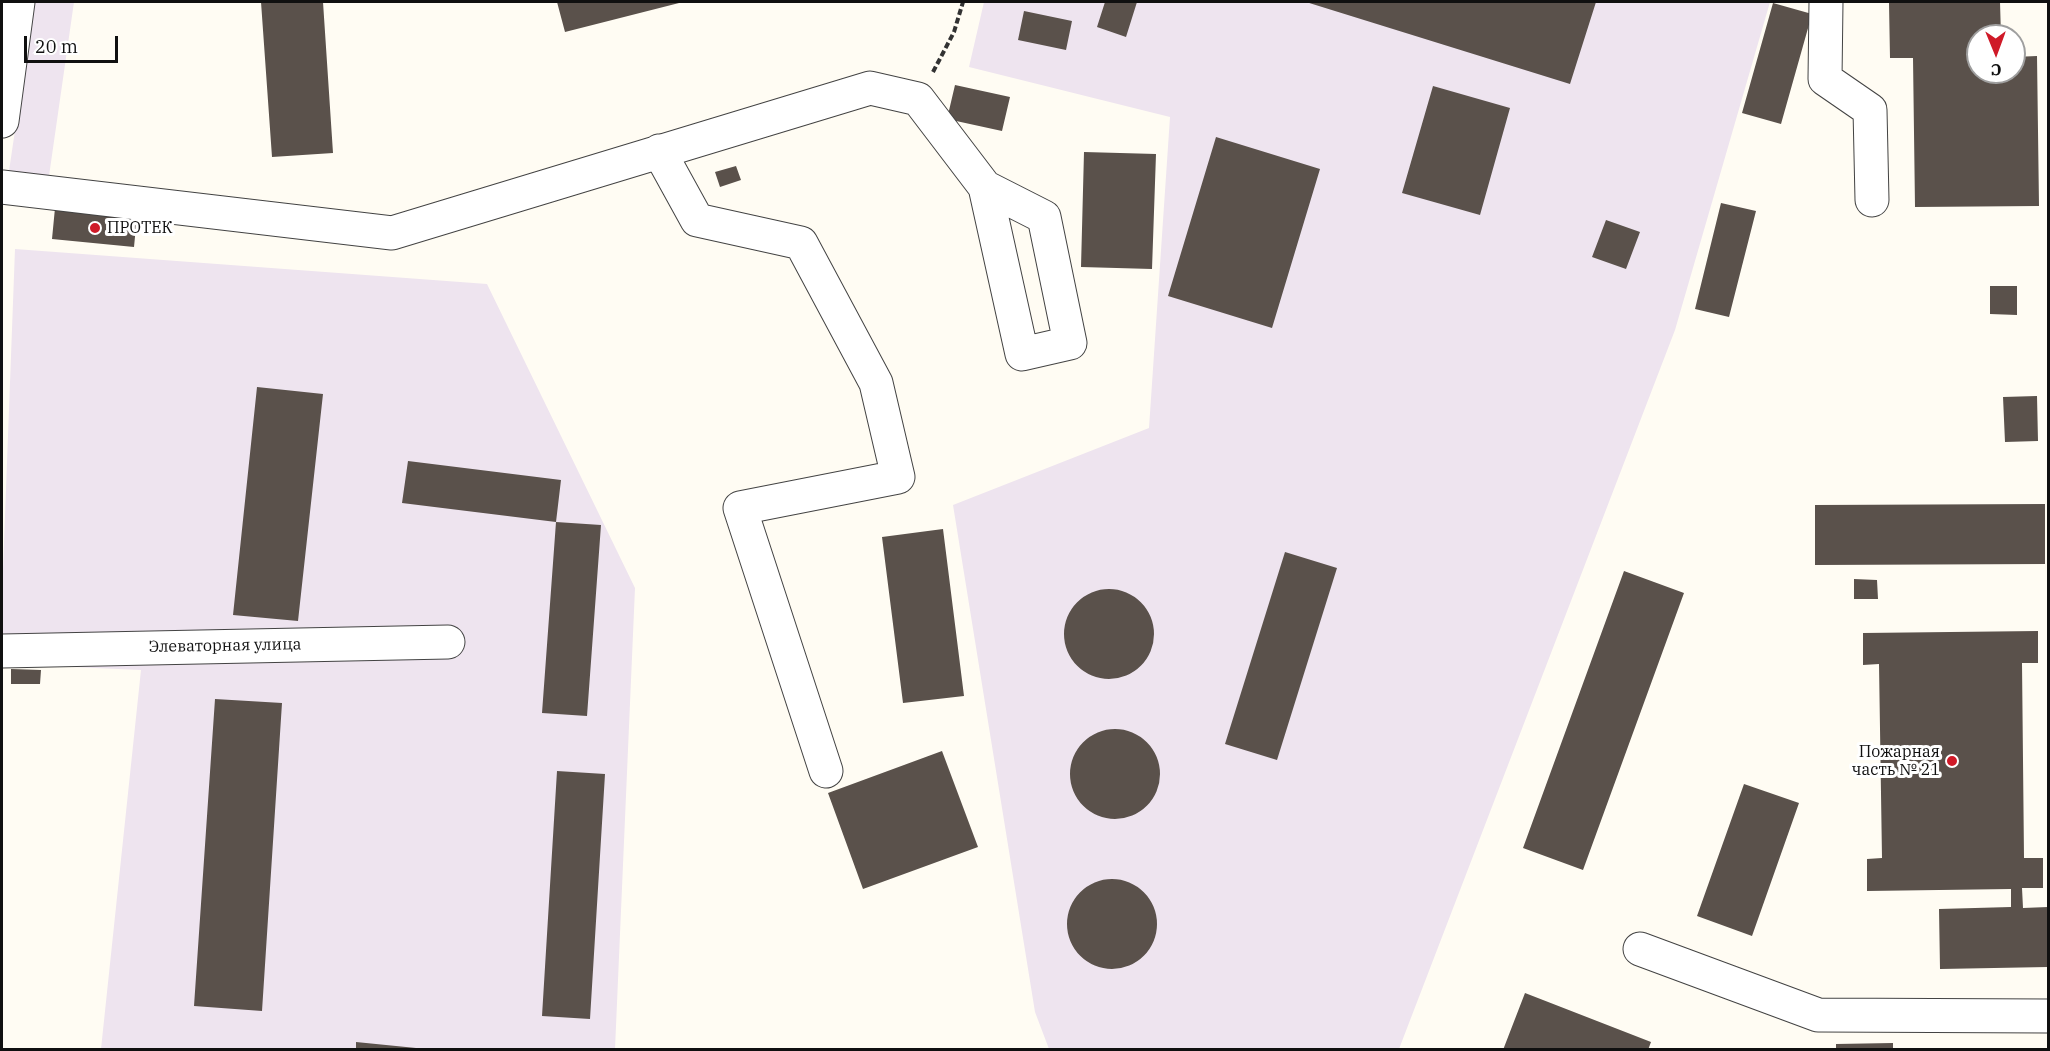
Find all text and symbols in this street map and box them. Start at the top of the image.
scale bar [27,24,122,62]
north arrow [1966,24,2026,84]
text: 20 m [35,35,78,58]
text: С [1991,60,2002,80]
place label: ПРОТЕК [107,218,173,238]
marker: ПРОТЕК [88,221,102,235]
street label: Элеваторная улица [148,635,302,657]
place label: Пожарная часть № 21 [1851,742,1940,780]
marker: Пожарная часть № 21 [1945,754,1959,768]

